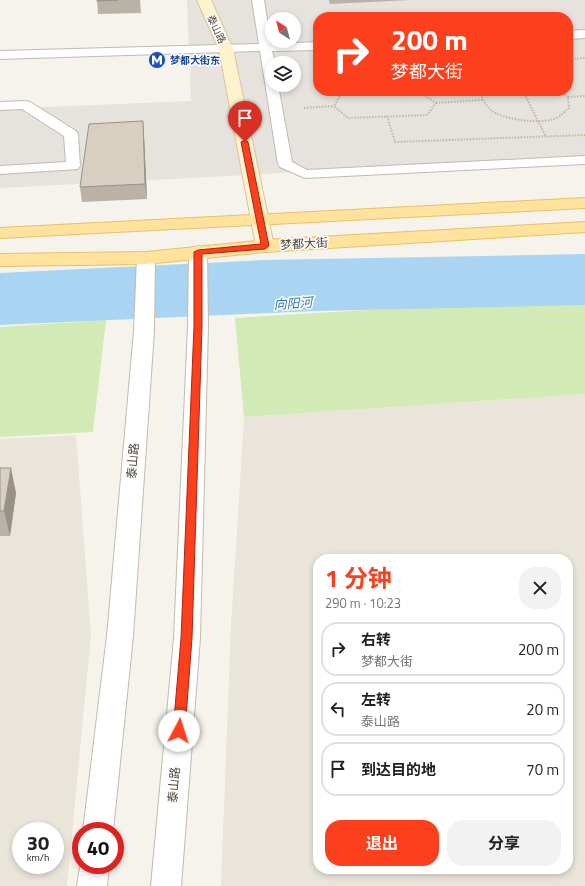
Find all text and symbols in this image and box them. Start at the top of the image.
street label: 泰山路 [203,12,230,46]
north arrow [265,12,301,48]
map controls [265,12,301,92]
text: 200 m [391,18,468,61]
icon: right [325,28,377,80]
metro station icon: 梦都大街东 [147,50,167,70]
place label: 梦都大街东 [170,53,220,68]
button: layers [265,56,301,92]
text: 梦都大街 [391,58,463,85]
pin [228,101,262,142]
icon: arrive [234,107,256,129]
street label: 梦都大街 [280,233,328,254]
water label: 向阳河 [273,291,316,314]
street label: 泰山路 [121,442,144,480]
text: 1 分钟 [325,560,392,596]
button: close [519,567,561,609]
text: 290 m · 10:23 [325,593,401,613]
text: 右转 [361,628,391,651]
icon: right [327,638,349,660]
text: 200 m [518,638,559,661]
text: 梦都大街 [361,651,413,671]
text: 左转 [361,688,391,711]
icon: left [327,698,349,720]
text: 20 m [526,698,559,721]
position arrow [158,710,200,752]
text: 泰山路 [361,711,400,731]
icon: arrive [327,758,349,780]
text: 到达目的地 [361,758,436,781]
text: 70 m [526,758,559,781]
street label: 泰山路 [162,766,185,804]
button: 退出 [325,820,439,866]
button: 分享 [447,820,561,866]
speed limit sign: 40 [72,822,124,874]
text: 30 [27,827,49,858]
text: km/h [27,850,49,865]

